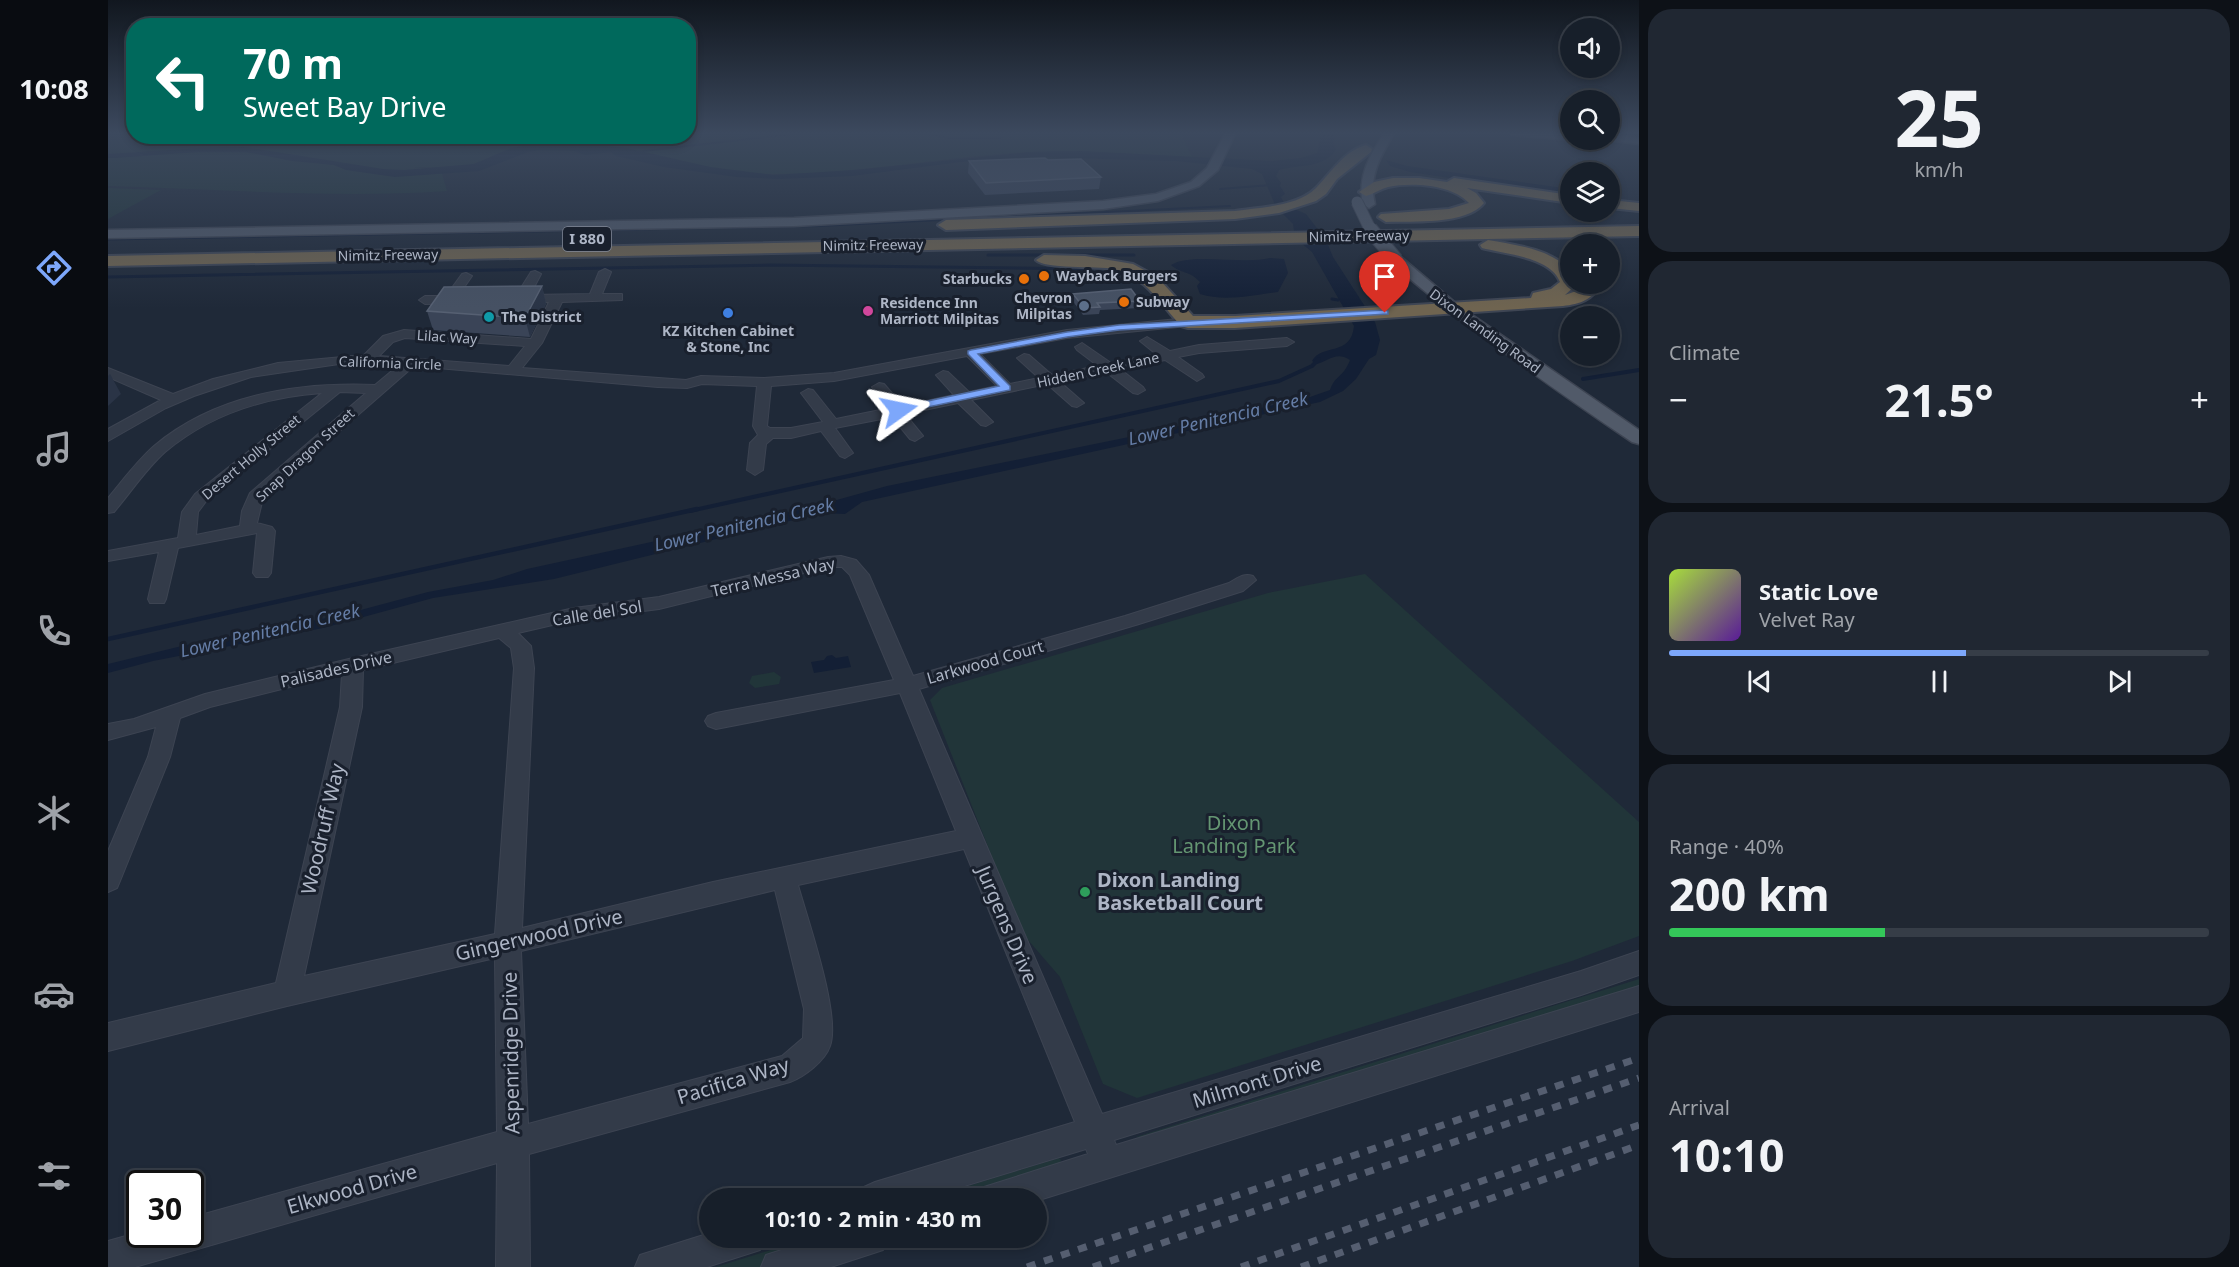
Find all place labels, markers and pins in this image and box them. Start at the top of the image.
pin [1359,251,1410,313]
place label: Wayback Burgers [1056,266,1177,285]
place label: Starbucks [943,269,1012,288]
marker: Wayback Burgers [1037,269,1051,283]
marker: Starbucks [1017,272,1031,286]
place label: Chevron Milpitas [1014,288,1072,323]
place label: Subway [1136,292,1190,311]
place label: Residence Inn Marriott Milpitas [880,293,999,328]
marker: Subway [1117,295,1131,309]
marker: Chevron Milpitas [1077,299,1091,313]
marker: Residence Inn Marriott Milpitas [861,304,875,318]
marker: KZ Kitchen Cabinet & Stone, Inc [721,306,735,320]
place label: The District [501,307,581,326]
marker: The District [482,310,496,324]
place label: KZ Kitchen Cabinet & Stone, Inc [662,321,794,356]
place label: Dixon Landing Basketball Court [1097,866,1263,916]
marker: Dixon Landing Basketball Court [1078,885,1092,899]

